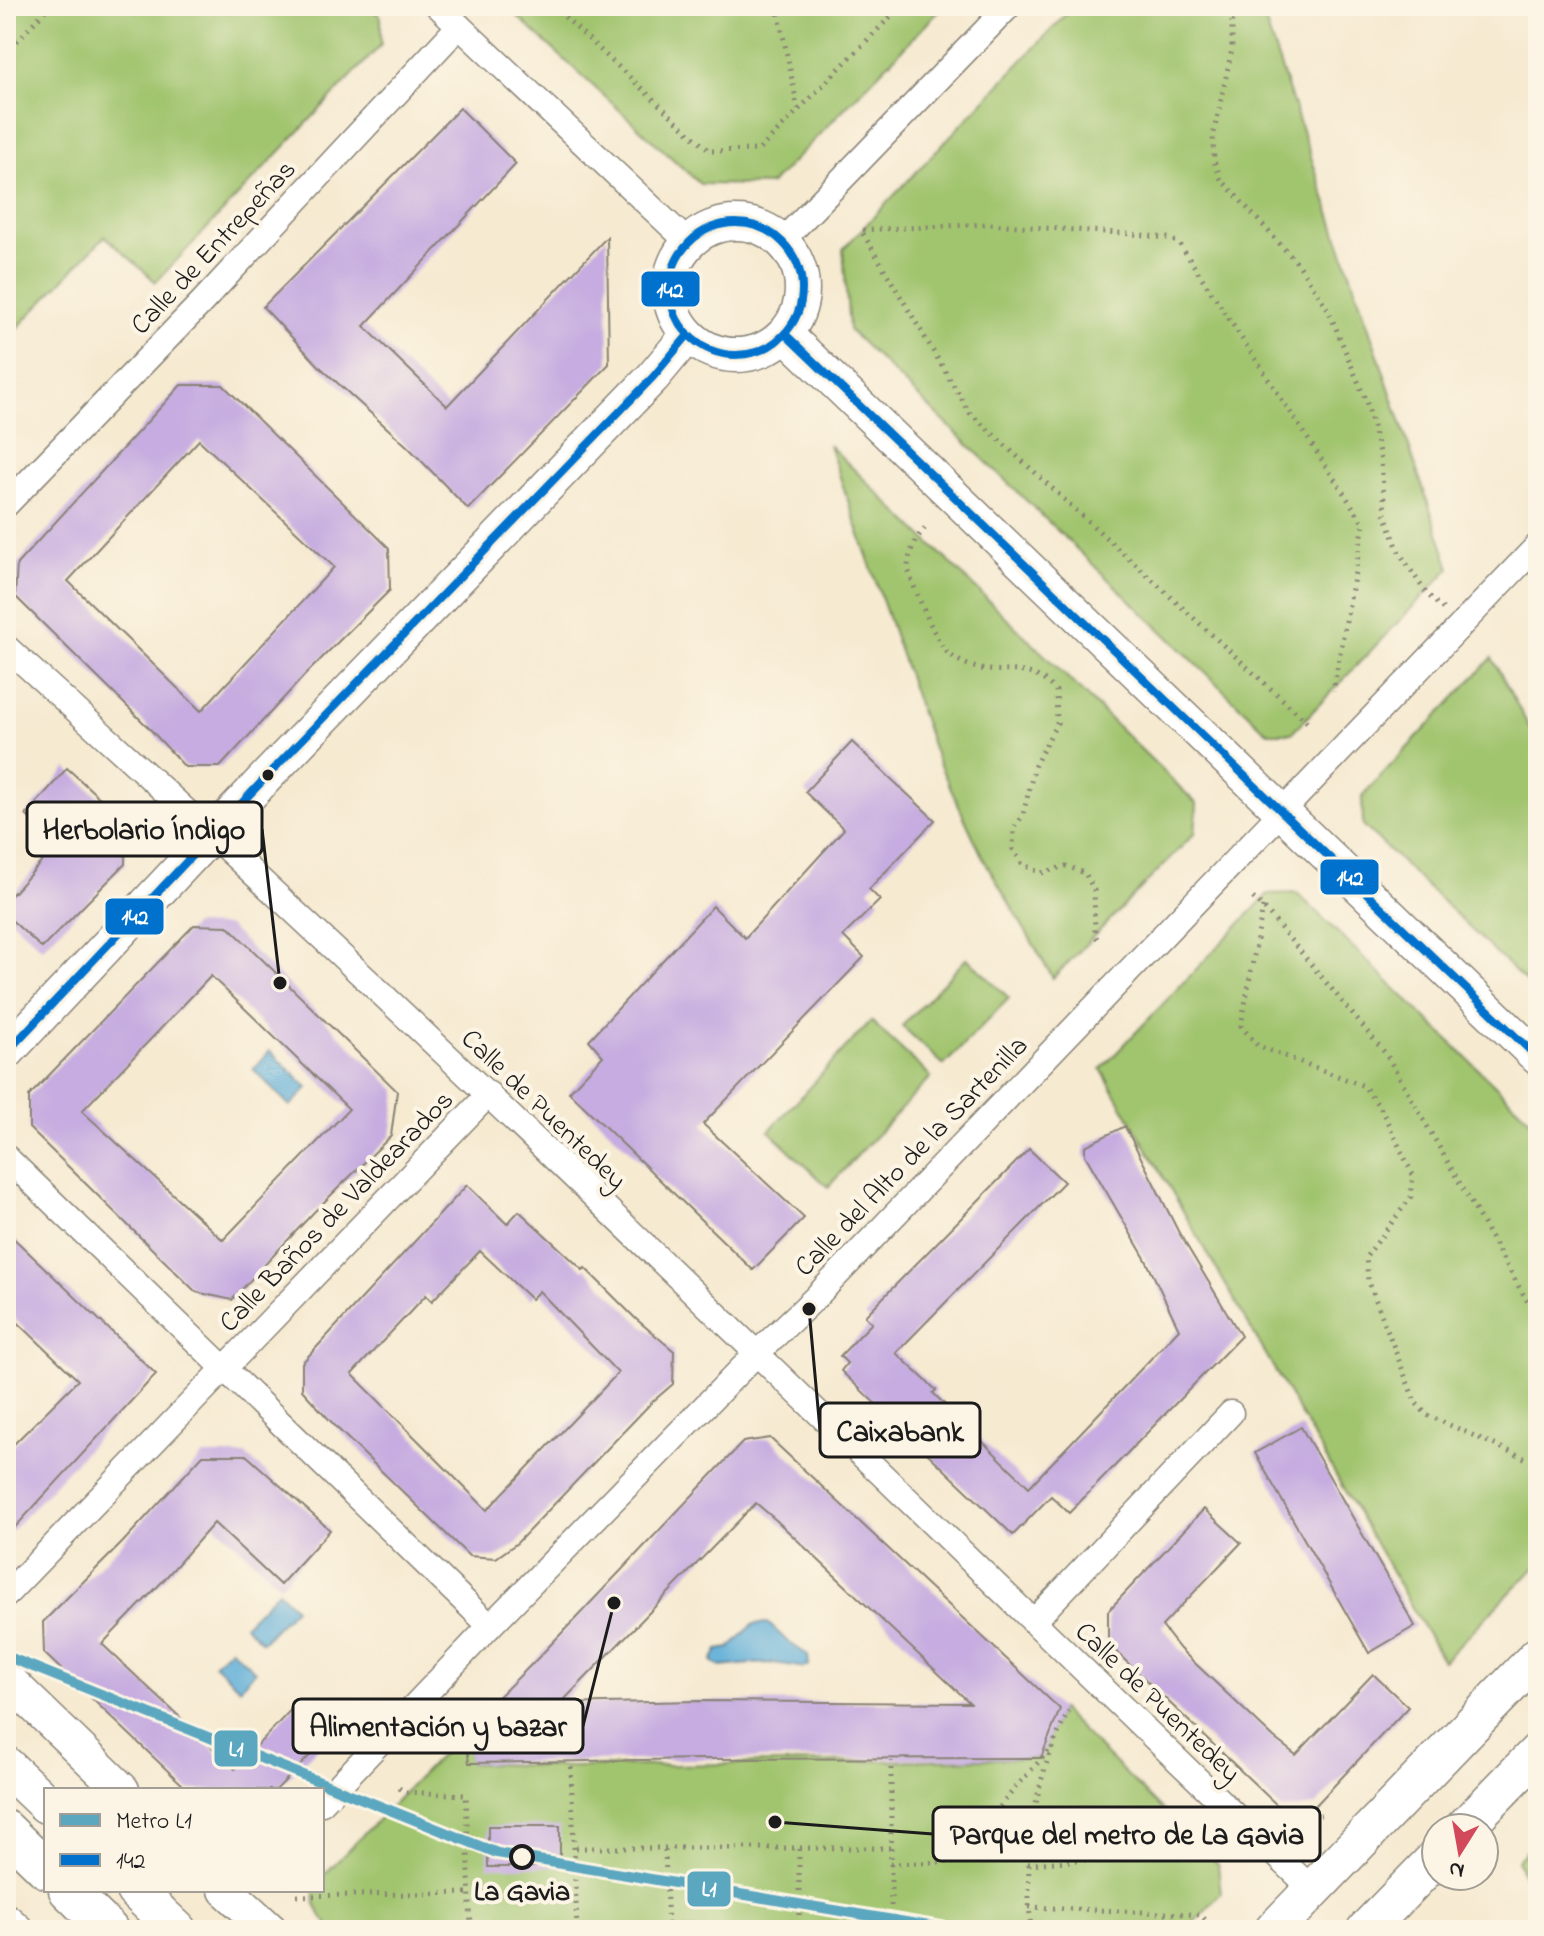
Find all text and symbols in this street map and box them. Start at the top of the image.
street label: Calle de Entrepeñas [122,151,307,345]
line badge: 142 [640,270,701,308]
text: 142 [657,276,684,308]
unlabelled marker [260,767,276,783]
callout: Herbolario Índigo [27,802,262,856]
text: Herbolario Índigo [43,810,245,855]
line badge: 142 [1319,858,1380,896]
text: 142 [1337,864,1364,896]
line badge: 142 [104,897,165,936]
text: 142 [122,903,149,935]
street label: Calle de Puentedey [450,1020,635,1201]
street label: Calle del Alto de la Sartenilla [786,1028,1039,1287]
street label: Calle Baños de Valdearados [211,1082,464,1343]
callout: Caixabank [820,1403,980,1457]
text: Caixabank [836,1412,965,1456]
street label: Calle de Puentedey [1064,1613,1249,1794]
callout: Alimentación y bazar [293,1699,583,1753]
text: Alimentación y bazar [309,1707,567,1751]
line badge: L1 [213,1729,259,1768]
text: L1 [228,1735,244,1767]
legend [44,1788,324,1892]
text: Metro L1 [116,1805,192,1840]
callout: Parque del metro de La Gavia [933,1807,1320,1861]
north arrow [1420,1812,1500,1892]
text: Parque del metro de La Gavia [950,1815,1304,1859]
text: 142 [116,1845,146,1880]
marker: La Gavia [510,1845,534,1869]
text: N [1446,1852,1467,1886]
line badge: L1 [686,1870,732,1908]
place label: La Gavia [474,1873,570,1914]
text: L1 [701,1875,717,1907]

